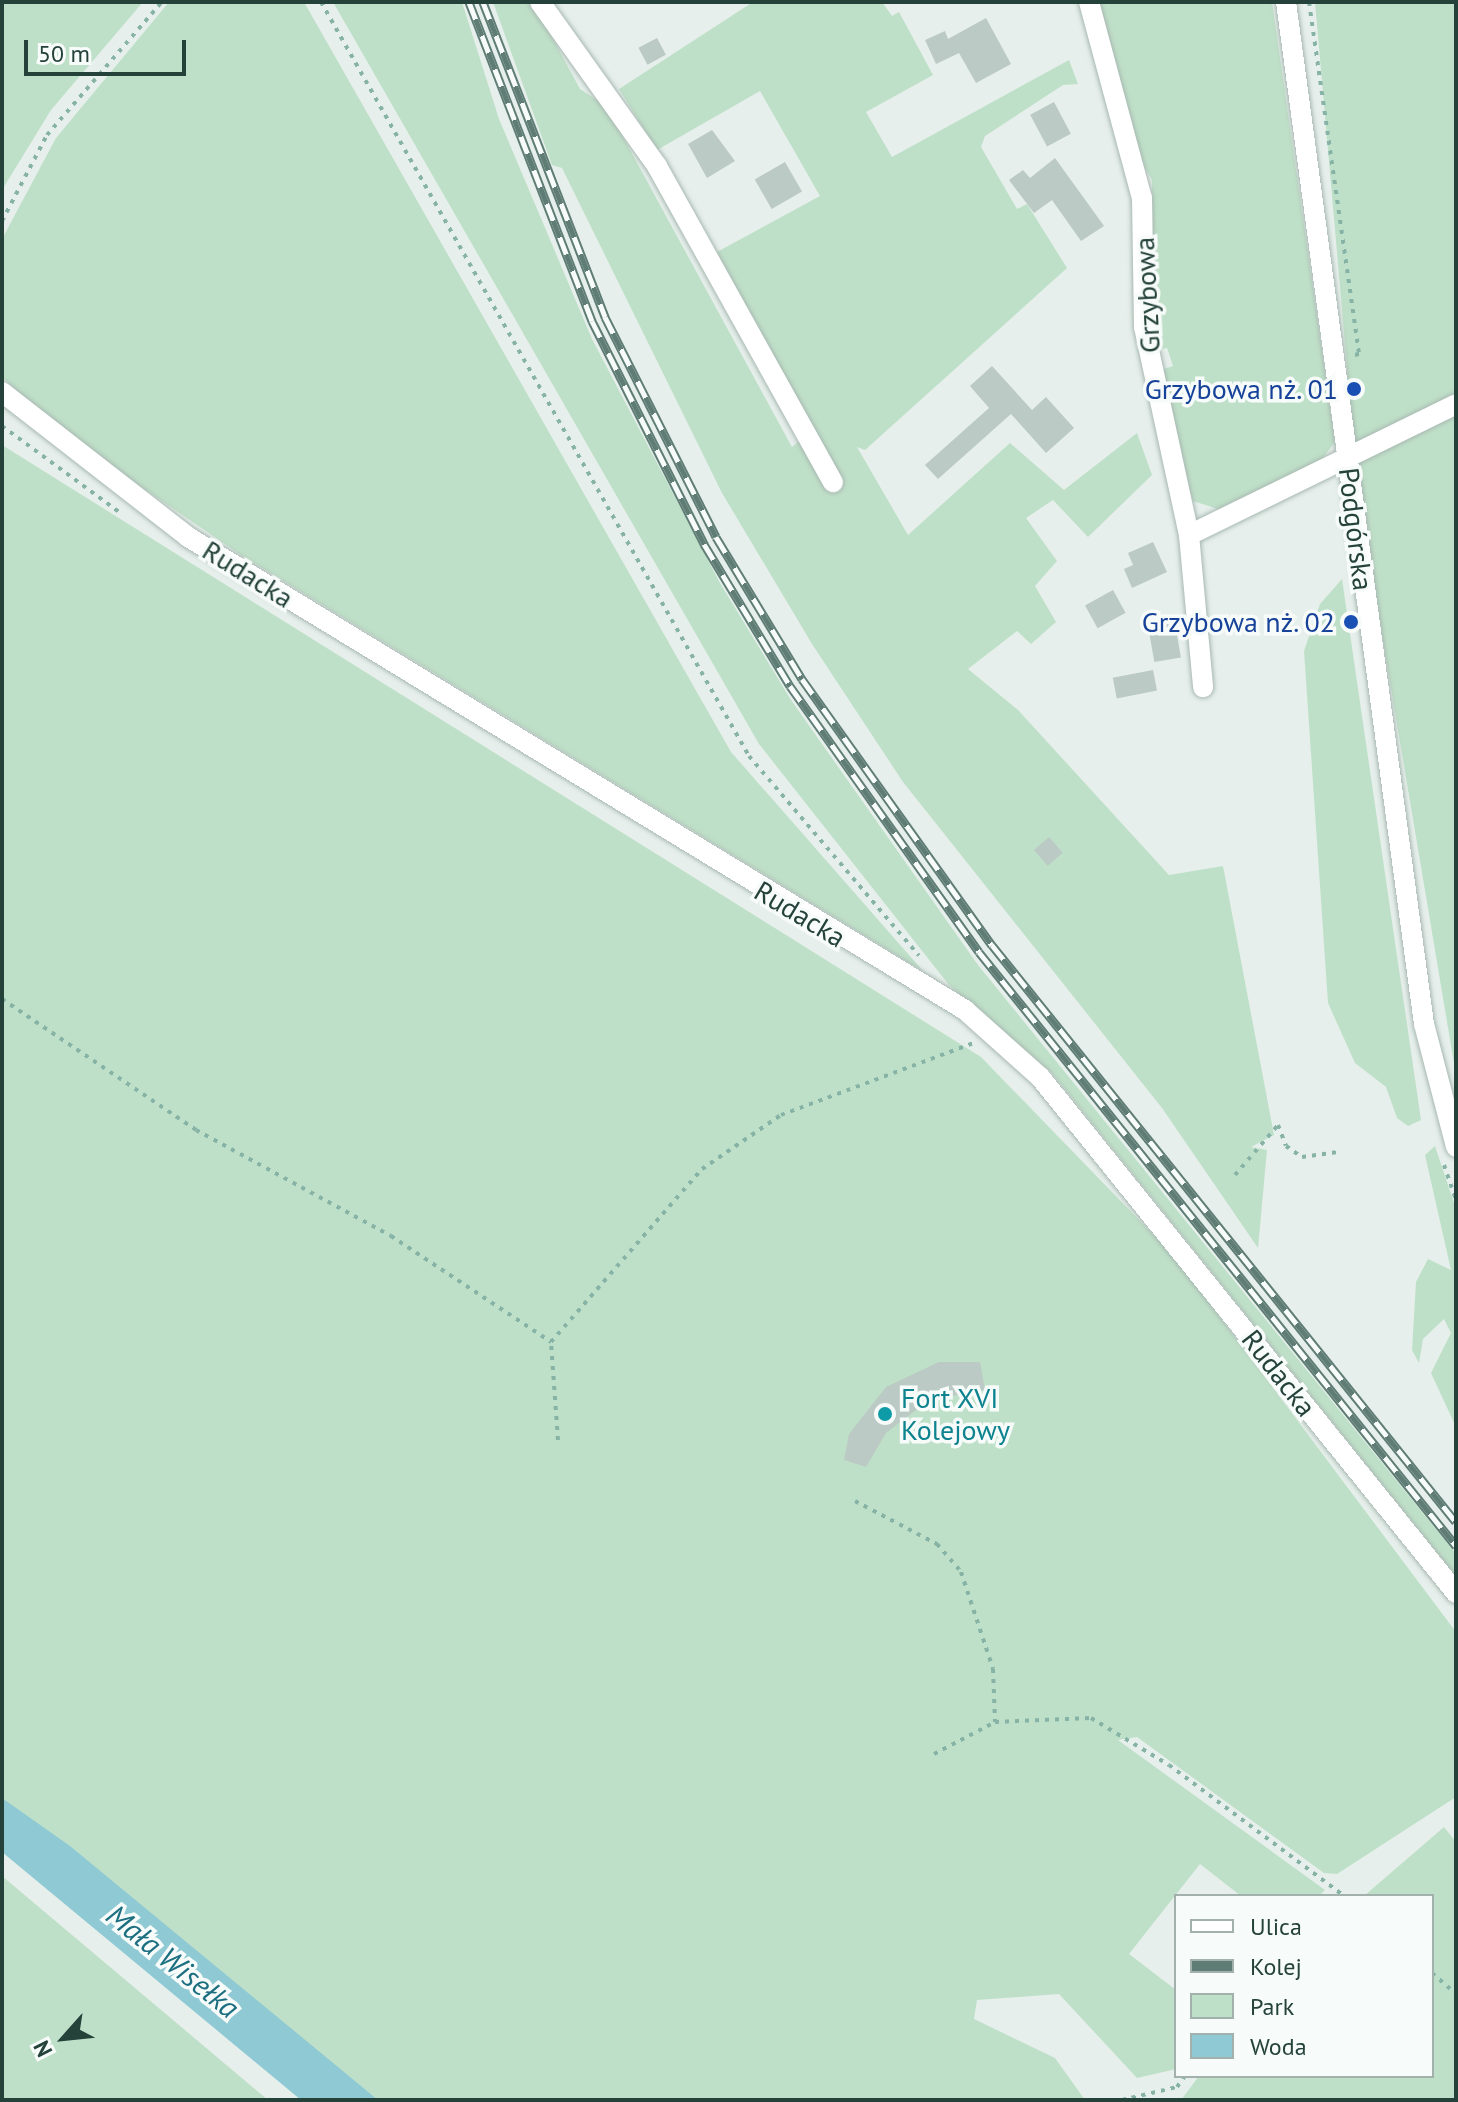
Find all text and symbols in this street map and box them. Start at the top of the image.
scale bar [28,24,190,74]
text: 50 m [38,38,90,69]
street label: Grzybowa [1127,236,1167,354]
place label: Grzybowa nż. 01 [1142,372,1338,406]
marker: Grzybowa nż. 01 [1345,380,1363,398]
street label: Podgórska [1332,466,1380,592]
street label: Rudacka [197,533,299,615]
place label: Grzybowa nż. 02 [1139,605,1335,639]
marker: Grzybowa nż. 02 [1342,613,1360,631]
street label: Rudacka [748,874,852,954]
street label: Rudacka [1235,1323,1323,1423]
place label: Fort XVI Kolejowy [901,1381,1010,1447]
marker: Fort XVI Kolejowy [876,1405,894,1423]
legend [1174,1894,1434,2078]
water label: Mała Wisełka [99,1896,247,2026]
text: Ulica [1250,1911,1302,1942]
text: Kolej [1250,1951,1302,1982]
text: Park [1250,1991,1294,2022]
north arrow [24,1998,104,2078]
text: Woda [1250,2031,1307,2062]
text: N [27,2036,58,2062]

